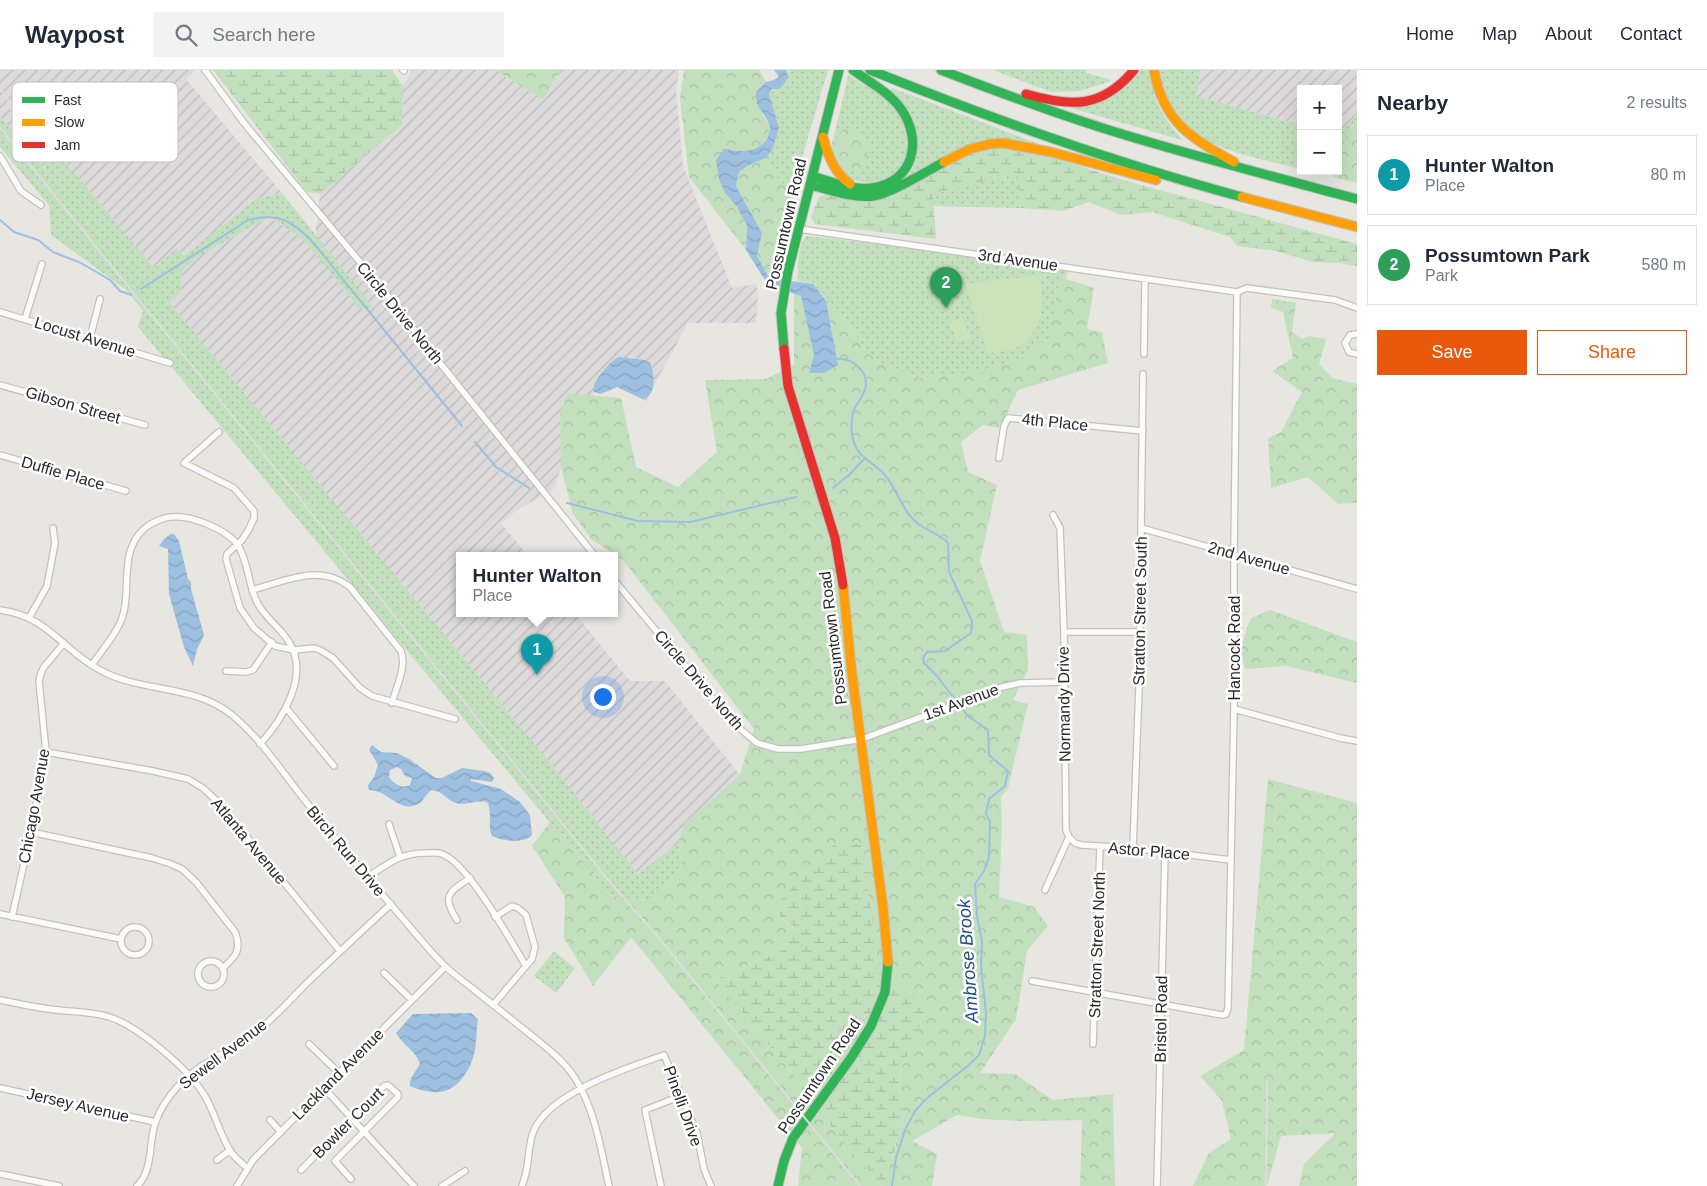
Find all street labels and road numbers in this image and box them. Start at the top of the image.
street label: Possumtown Road [763,157,809,291]
street label: 3rd Avenue [977,246,1059,274]
street label: Circle Drive North [354,259,446,367]
street label: Locust Avenue [32,314,138,360]
street label: Gibson Street [24,383,123,427]
street label: 4th Place [1021,410,1089,434]
street label: Duffie Place [19,453,107,493]
street label: Stratton Street South [1130,536,1150,686]
street label: 2nd Avenue [1206,538,1292,578]
street label: Possumtown Road [816,570,850,706]
street label: Hancock Road [1226,596,1243,700]
street label: Circle Drive North [651,627,747,733]
street label: Normandy Drive [1054,646,1074,762]
street label: 1st Avenue [921,680,1001,723]
street label: Chicago Avenue [16,747,52,865]
street label: Atlanta Avenue [208,794,290,888]
street label: Birch Run Drive [303,803,389,899]
street label: Astor Place [1108,839,1191,863]
street label: Stratton Street North [1086,871,1108,1019]
street label: Bristol Road [1152,975,1170,1063]
street label: Sewell Avenue [176,1016,270,1092]
street label: Possumtown Road [774,1016,864,1136]
street label: Lackland Avenue [289,1025,387,1123]
street label: Pinelli Drive [661,1063,705,1149]
street label: Bowler Court [309,1084,387,1162]
street label: Jersey Avenue [25,1085,131,1125]

